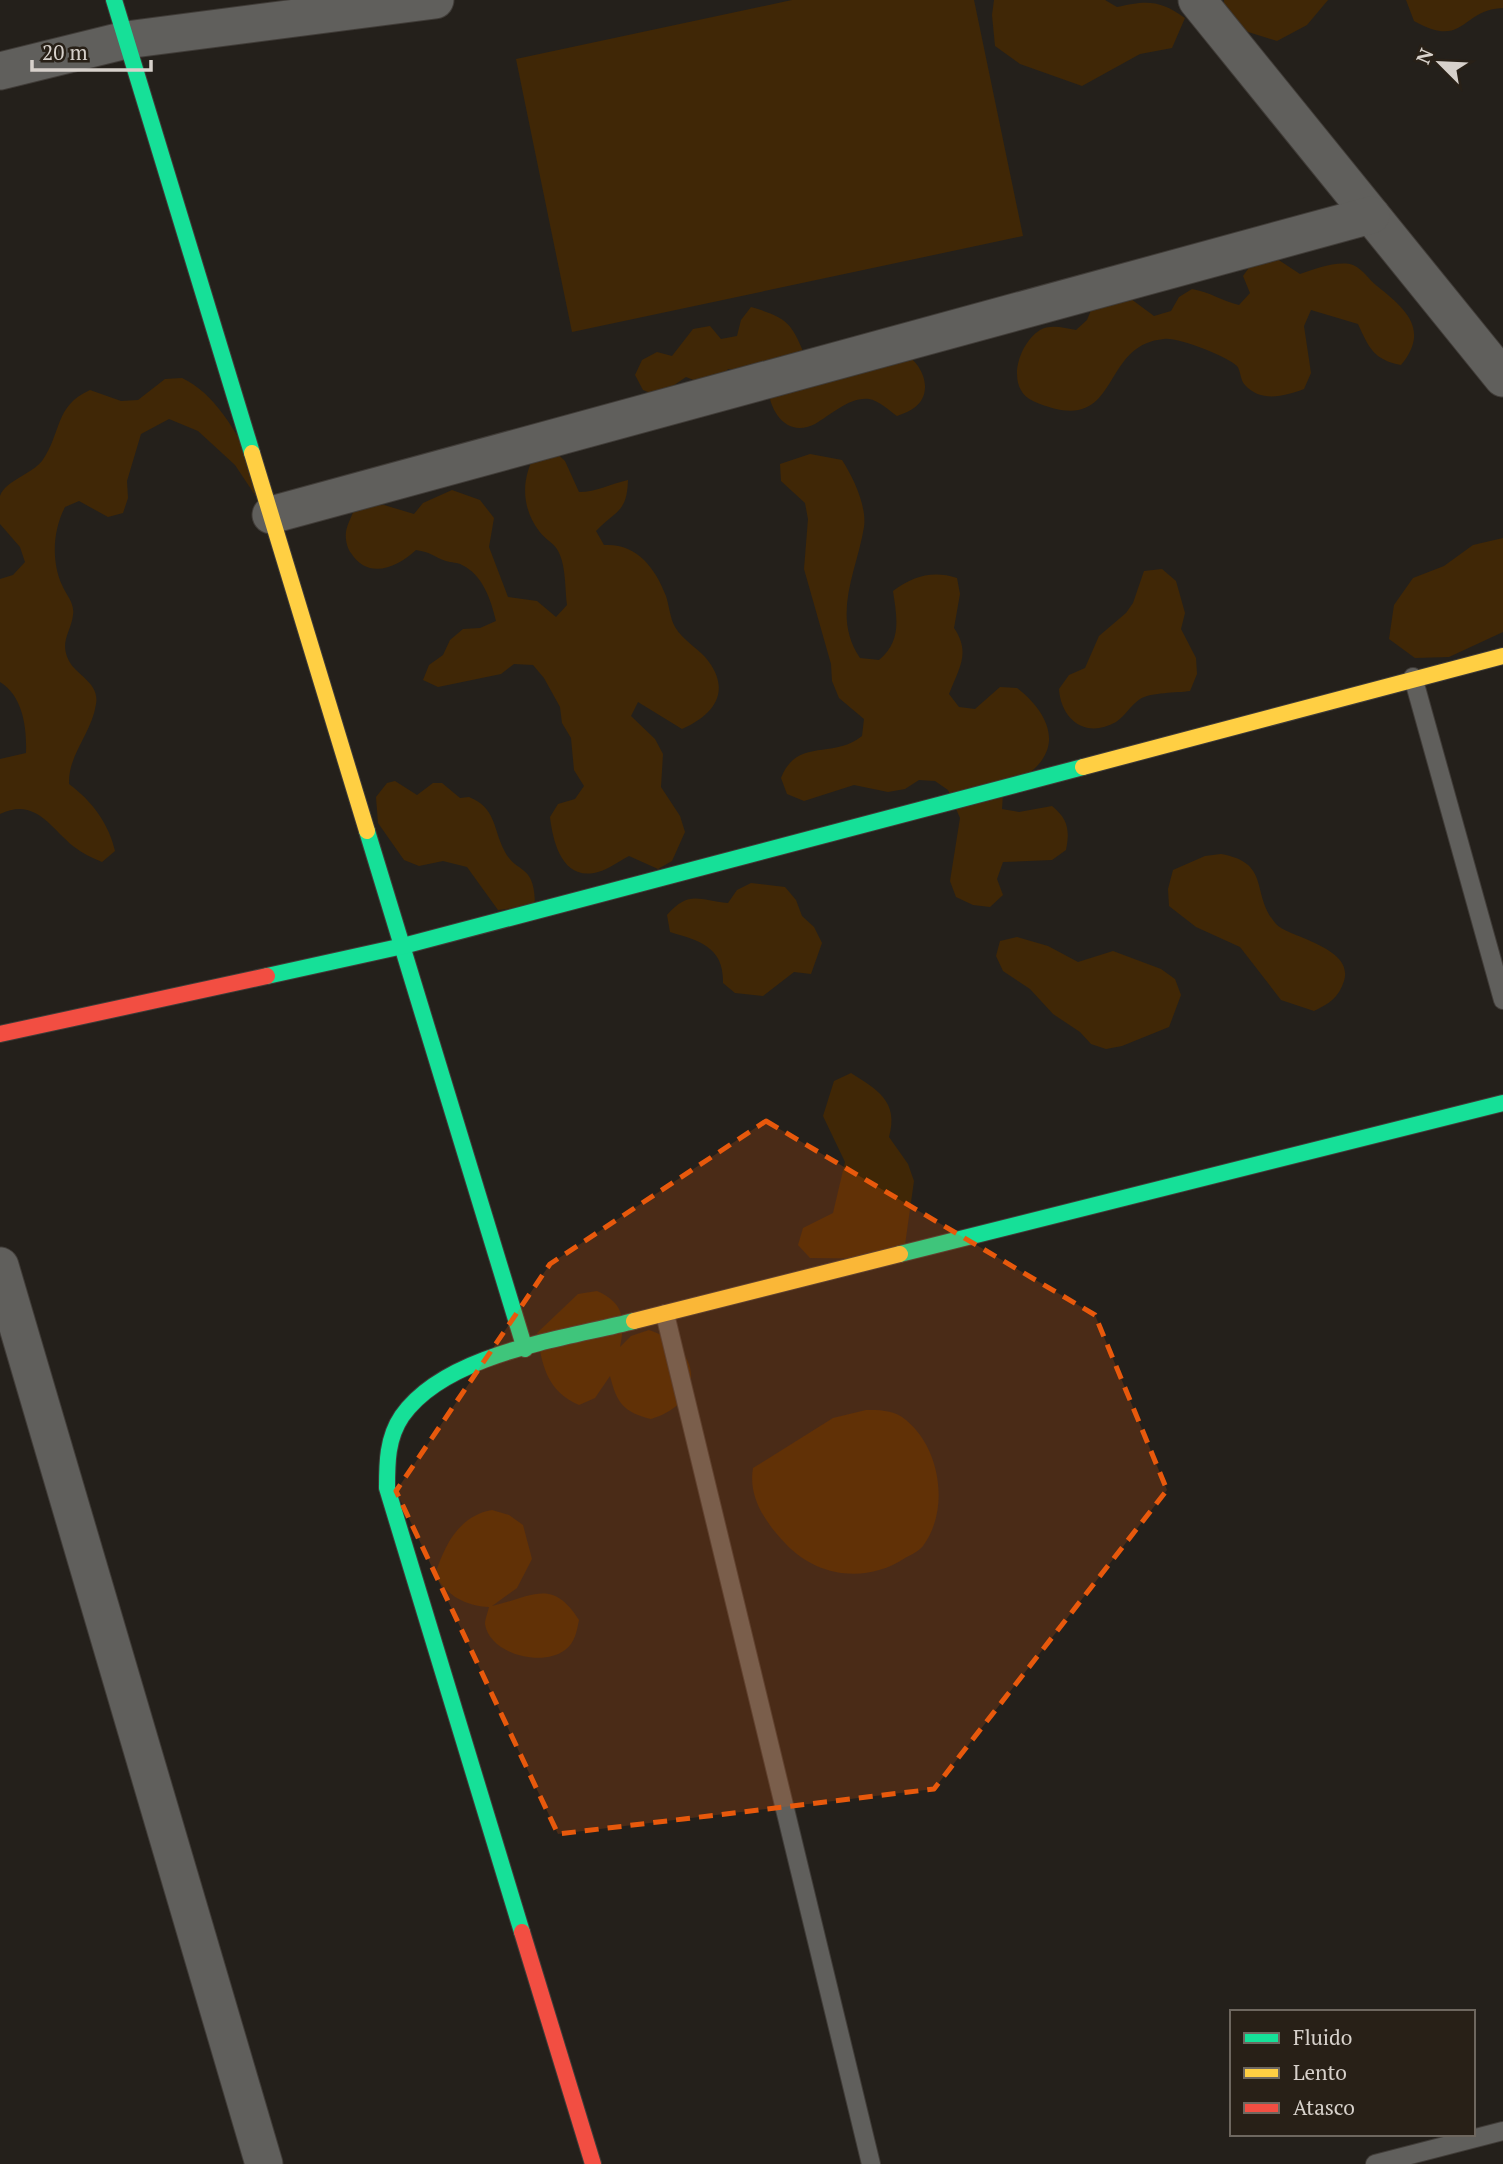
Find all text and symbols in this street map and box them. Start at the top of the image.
scale bar [32,28,150,72]
north arrow [1405,28,1475,98]
text: 20 m [42,38,88,66]
text: N [1410,44,1439,68]
legend [1230,2010,1475,2136]
text: Fluido [1293,2023,1352,2051]
text: Lento [1293,2058,1347,2086]
text: Atasco [1293,2093,1355,2121]

